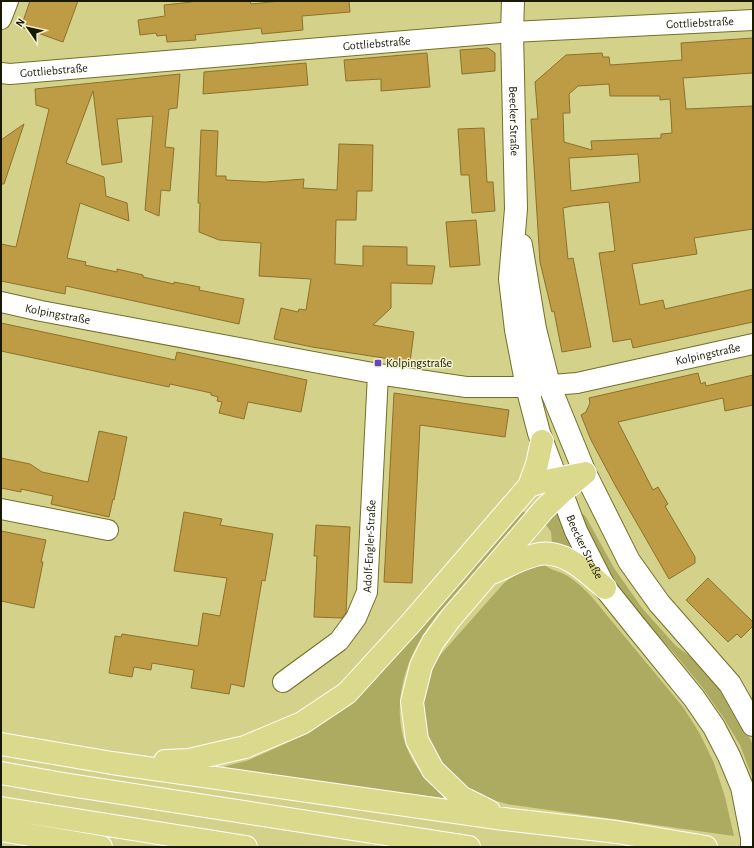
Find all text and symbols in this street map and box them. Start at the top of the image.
north arrow [8,8,48,48]
street label: Gottliebstraße [666,15,734,30]
text: N [13,16,27,29]
street label: Gottliebstraße [342,35,411,52]
street label: Gottliebstraße [19,62,88,79]
street label: Beecker Straße [507,86,521,156]
street label: Kolpingstraße [24,302,91,326]
street label: Kolpingstraße [674,341,741,367]
place label: Kolpingstraße [386,357,452,369]
marker: Kolpingstraße [373,358,383,368]
street label: Adolf-Engler-Straße [361,499,378,593]
street label: Beecker Straße [564,513,605,581]

